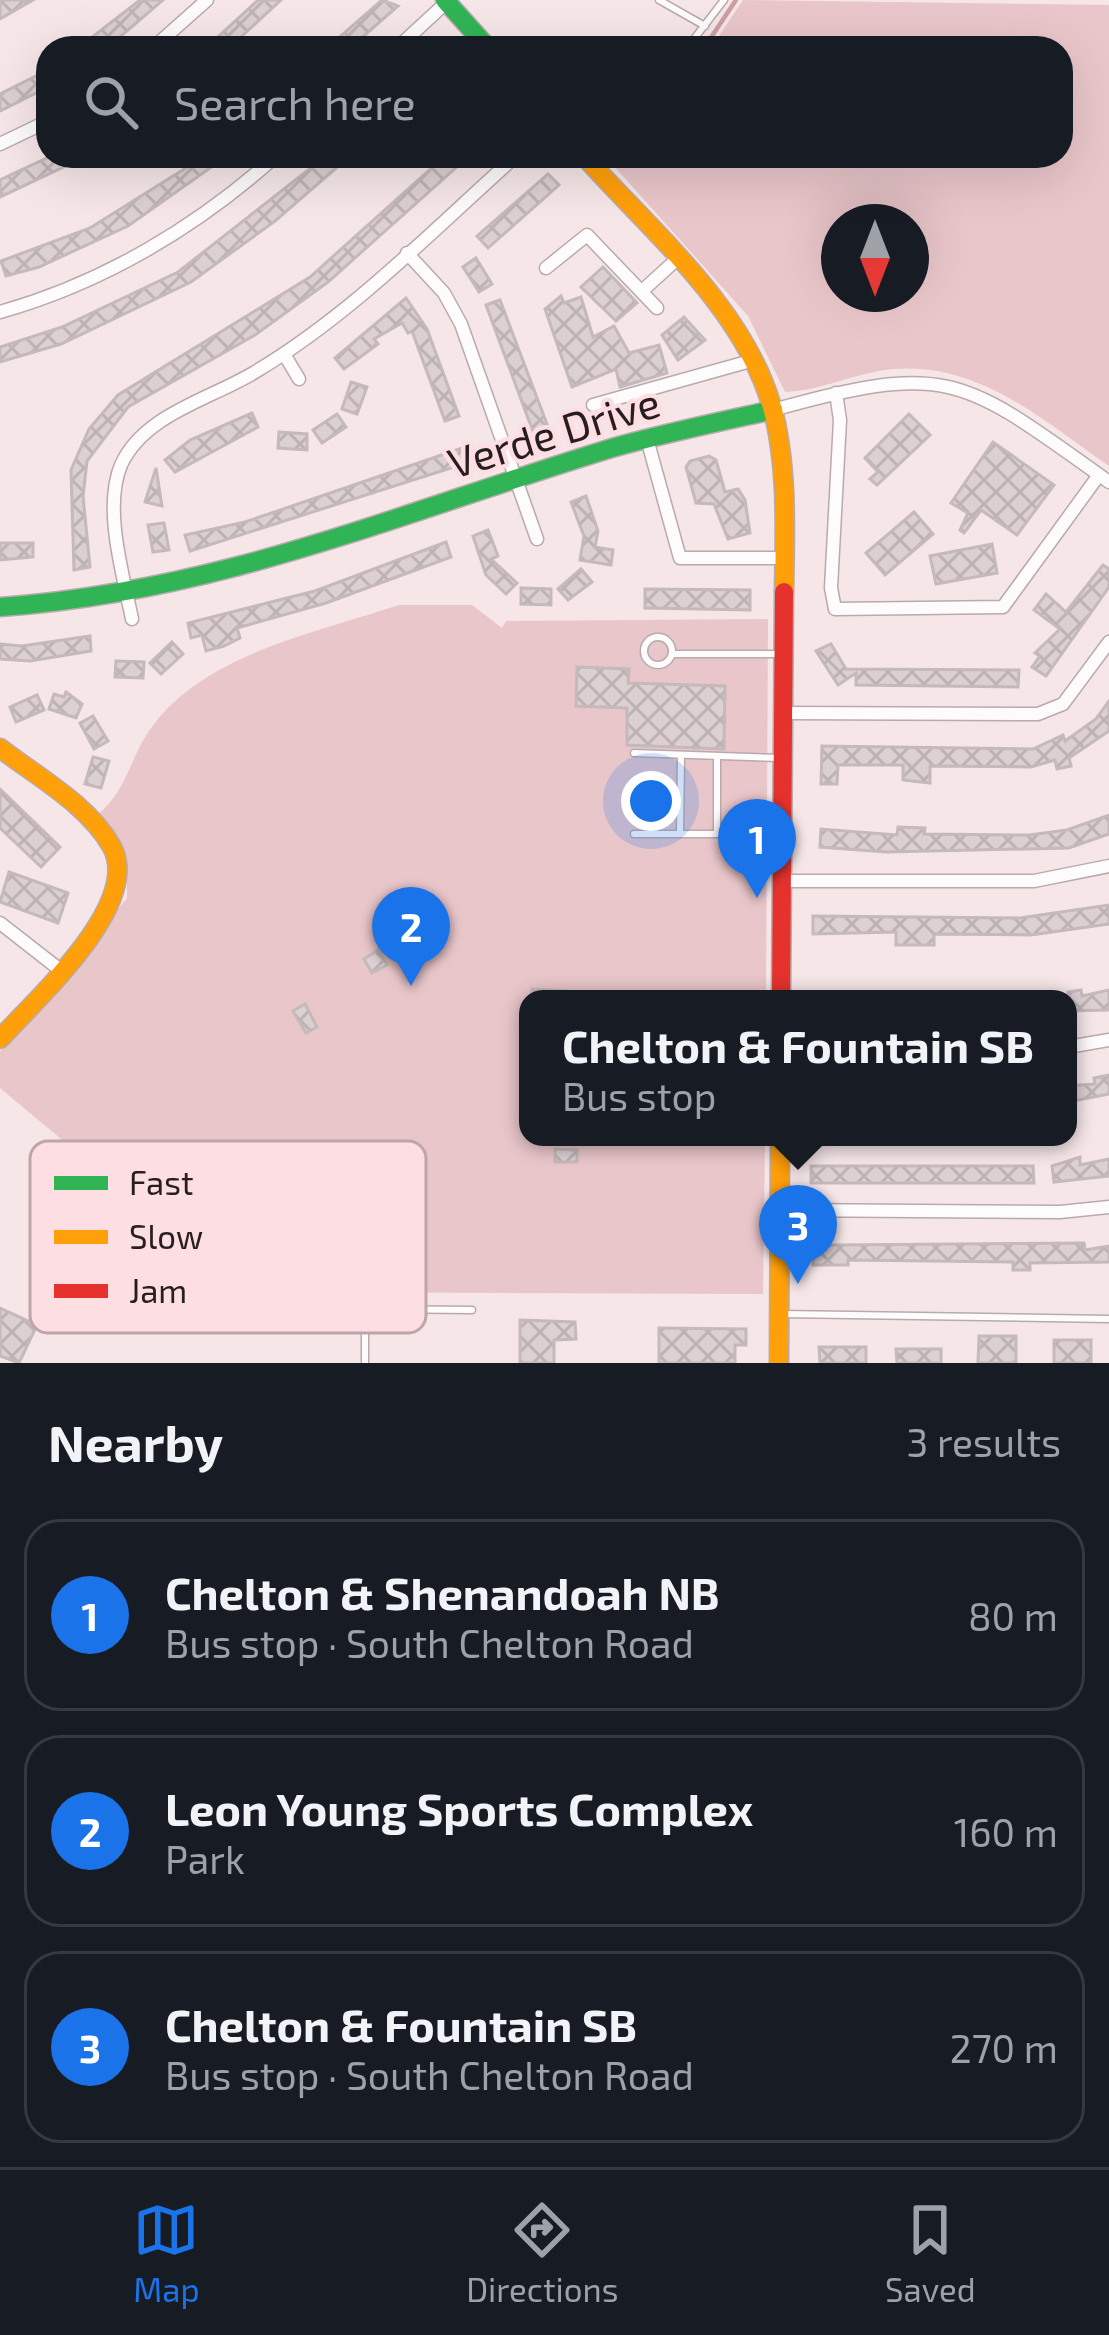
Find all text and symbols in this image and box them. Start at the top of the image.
search box [36,36,1073,168]
icon: search [78,69,144,135]
text: Search here [174,75,416,129]
north arrow [821,204,929,312]
street label: Verde Drive [442,375,665,487]
your location [621,771,681,831]
pin: 1 [718,799,796,898]
pin: 2 [372,887,450,986]
popup [519,990,1077,1146]
text: Chelton & Fountain SB [562,1018,1034,1072]
text: Bus stop [562,1072,716,1119]
legend [30,1141,426,1333]
text: Fast [129,1162,193,1202]
pin: 3 [759,1185,837,1284]
text: Slow [129,1216,203,1256]
text: Jam [129,1270,187,1310]
text: Nearby [48,1411,223,1472]
text: 3 results [907,1418,1061,1465]
text: Chelton & Shenandoah NB [165,1565,720,1619]
text: 1 [82,1592,98,1639]
text: 80 m [968,1592,1058,1639]
text: Bus stop · South Chelton Road [165,1619,694,1666]
text: Leon Young Sports Complex [165,1781,753,1835]
text: 2 [79,1808,101,1855]
text: 160 m [954,1808,1058,1855]
text: Park [165,1835,245,1882]
text: Chelton & Fountain SB [165,1997,637,2051]
text: 3 [79,2024,101,2071]
text: 270 m [950,2024,1058,2071]
text: Bus stop · South Chelton Road [165,2051,694,2098]
tab: Map [133,2197,200,2309]
tab: Directions [466,2197,618,2309]
tab: Saved [885,2197,976,2309]

